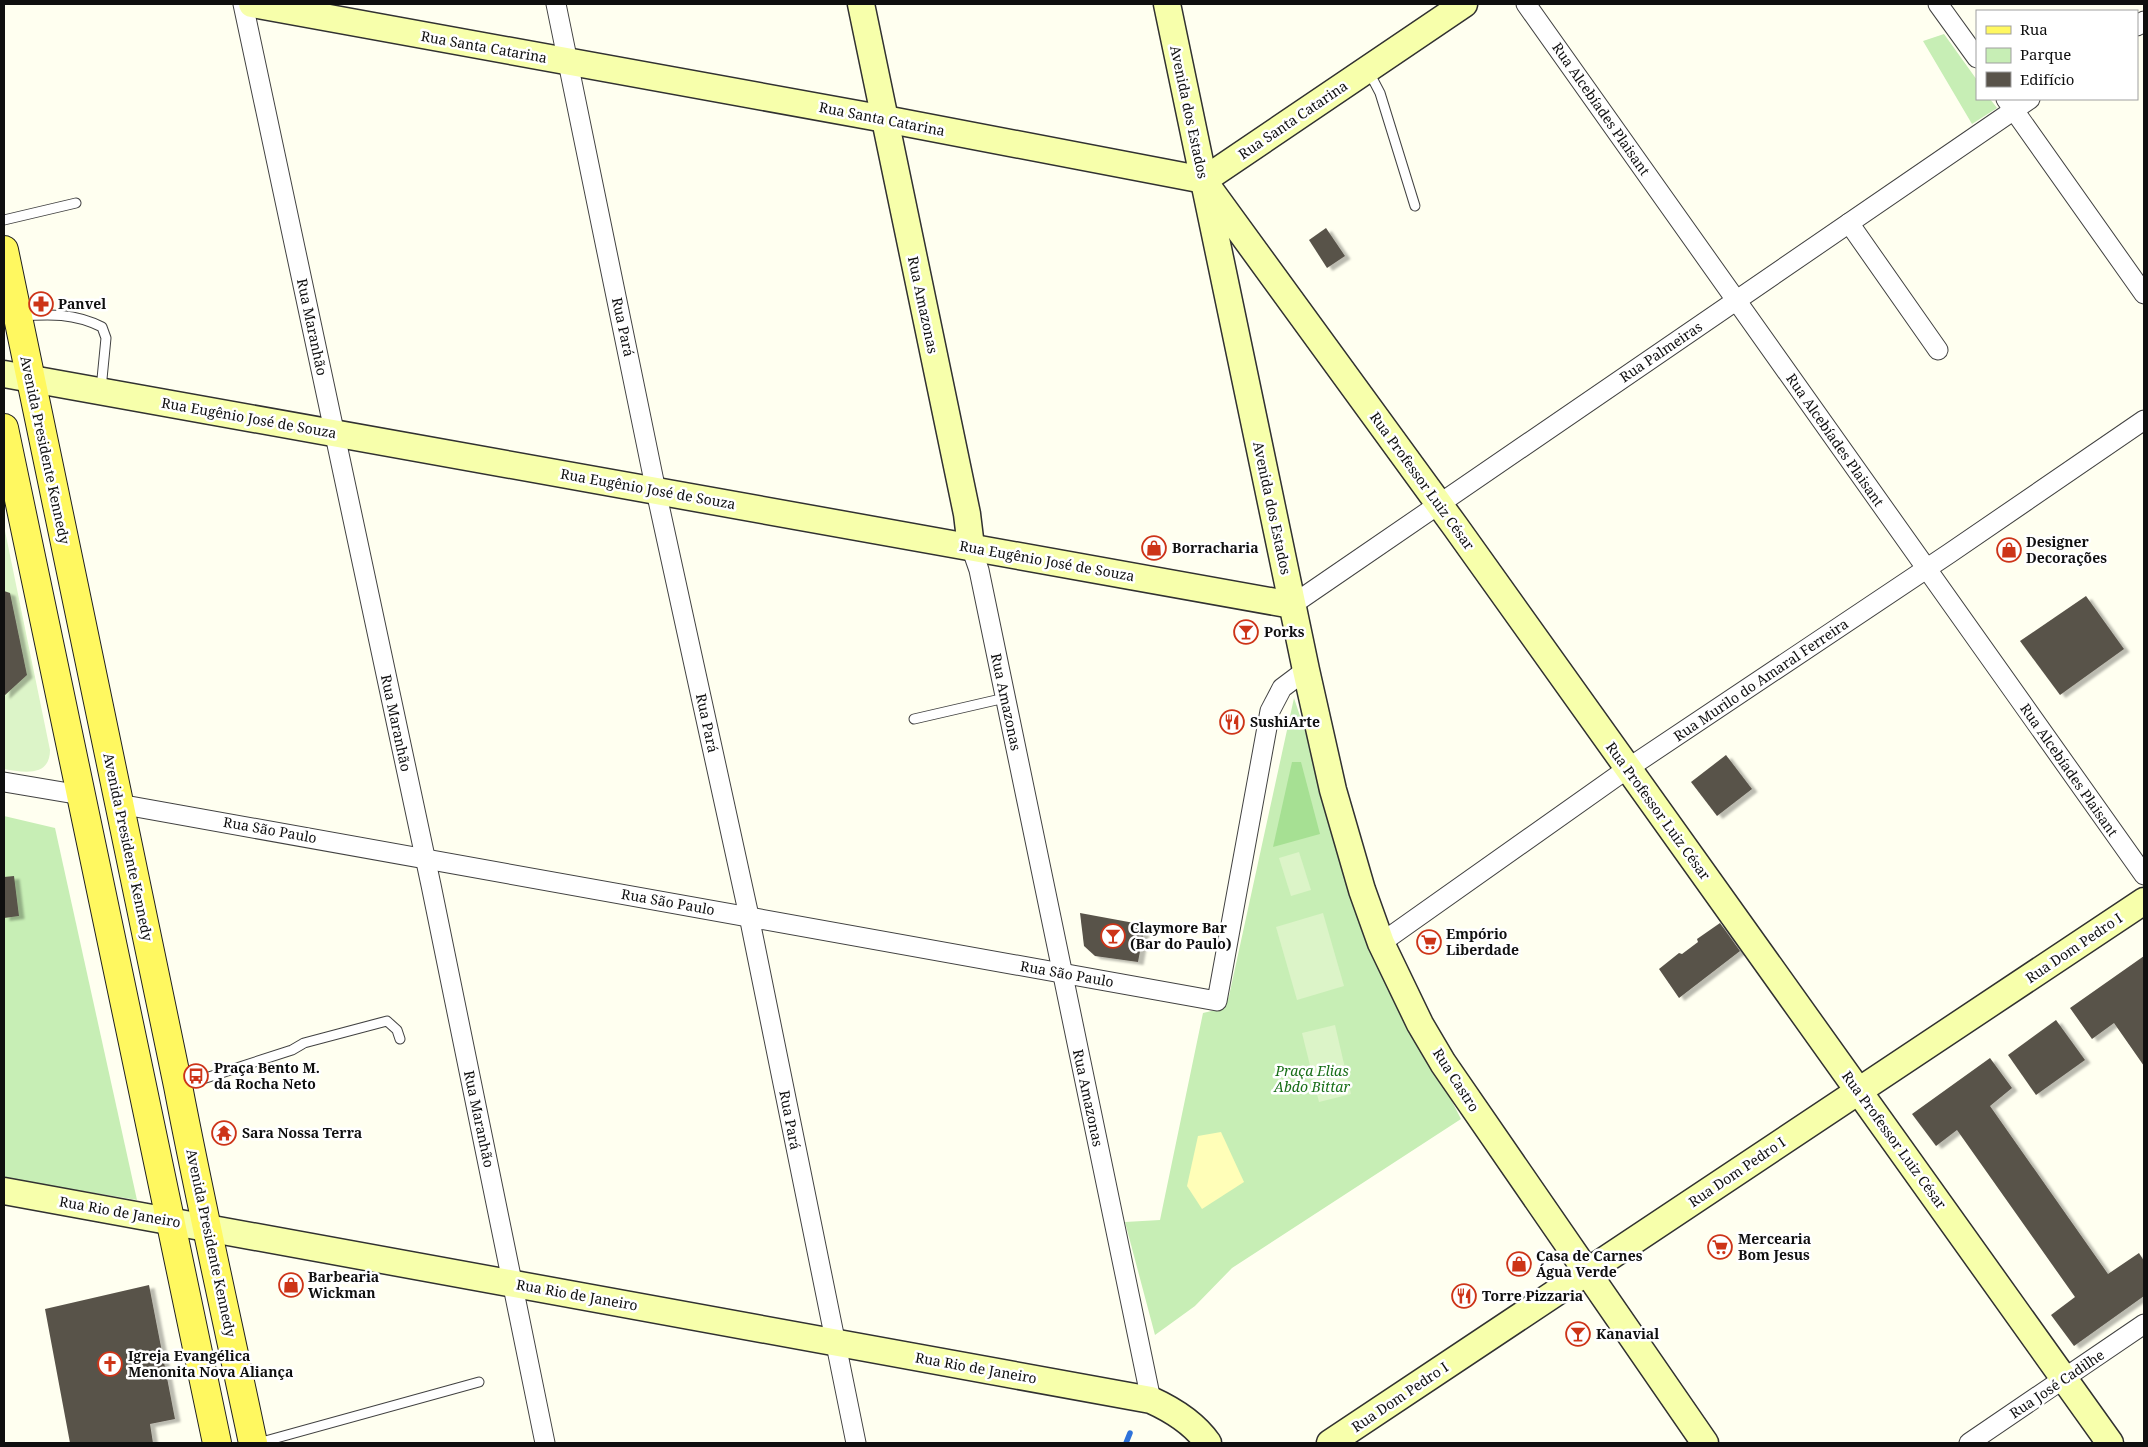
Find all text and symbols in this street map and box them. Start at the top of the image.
legend [1976,10,2138,100]
text: Rua [2020,19,2048,39]
street label: Rua Santa Catarina [419,26,549,67]
street label: Rua Alcebíades Plaisant [1548,38,1655,179]
street label: Avenida dos Estados [1166,44,1213,180]
text: Parque [2020,44,2071,64]
text: Edifício [2020,69,2075,89]
street label: Rua Santa Catarina [1234,76,1351,163]
street label: Rua Santa Catarina [818,97,947,140]
street label: Rua Amazonas [904,254,943,355]
street label: Rua Maranhão [293,277,332,377]
pharmacy icon: Panvel [28,291,54,317]
place label: Panvel [58,294,106,313]
street label: Rua Pará [608,296,639,358]
street label: Rua Palmeiras [1616,317,1706,386]
street label: Avenida Presidente Kennedy [16,354,75,546]
street label: Rua Alcebíades Plaisant [1782,369,1889,510]
street label: Rua Eugênio José de Souza [160,393,338,442]
street label: Rua Professor Luiz César [1366,408,1479,554]
street label: Avenida dos Estados [1249,440,1296,576]
street label: Rua Eugênio José de Souza [559,464,737,513]
place label: Designer Decorações [2026,532,2107,567]
shop icon: Borracharia [1141,535,1167,561]
street label: Rua Eugênio José de Souza [958,536,1136,585]
shop icon: Designer Decorações [1996,537,2022,563]
place label: Borracharia [1172,538,1259,557]
street label: Rua Murilo do Amaral Ferreira [1670,614,1852,745]
bar icon: Porks [1233,619,1259,645]
place label: Porks [1264,622,1305,641]
street label: Rua Amazonas [987,651,1026,752]
street label: Rua Maranhão [377,673,416,773]
street label: Rua Pará [692,692,723,754]
street label: Rua Alcebíades Plaisant [2016,699,2123,840]
restaurant icon: SushiArte [1219,709,1245,735]
place label: SushiArte [1250,712,1320,731]
street label: Rua Professor Luiz César [1602,738,1715,884]
street label: Avenida Presidente Kennedy [99,751,158,943]
street label: Rua São Paulo [222,812,318,847]
street label: Rua São Paulo [620,884,716,919]
street label: Rua Dom Pedro I [2022,908,2126,987]
place label: Claymore Bar (Bar do Paulo) [1130,918,1232,953]
bar icon: Claymore Bar (Bar do Paulo) [1100,923,1126,949]
place label: Empório Liberdade [1446,924,1519,959]
supermarket icon: Empório Liberdade [1416,929,1442,955]
street label: Rua São Paulo [1019,956,1115,991]
street label: Rua Castro [1429,1044,1484,1115]
street label: Rua Amazonas [1069,1047,1108,1148]
place label: Praça Bento M. da Rocha Neto [214,1058,320,1093]
park label: Praça Elias Abdo Bittar [1273,1061,1350,1096]
bus stop icon: Praça Bento M. da Rocha Neto [183,1063,209,1089]
street label: Rua Professor Luiz César [1838,1067,1951,1213]
street label: Rua Maranhão [460,1069,499,1169]
street label: Rua Pará [775,1089,806,1151]
temple icon: Sara Nossa Terra [211,1120,237,1146]
place label: Sara Nossa Terra [242,1123,362,1142]
street label: Rua Dom Pedro I [1685,1132,1789,1211]
street label: Avenida Presidente Kennedy [182,1147,241,1339]
street label: Rua Rio de Janeiro [58,1191,182,1232]
place label: Mercearia Bom Jesus [1738,1229,1811,1264]
supermarket icon: Mercearia Bom Jesus [1707,1234,1733,1260]
place label: Casa de Carnes Água Verde [1536,1246,1643,1281]
shop icon: Casa de Carnes Água Verde [1506,1251,1532,1277]
place label: Barbearia Wickman [308,1267,379,1302]
shop icon: Barbearia Wickman [278,1272,304,1298]
street label: Rua Rio de Janeiro [515,1274,639,1315]
restaurant icon: Torre Pizzaria [1451,1283,1477,1309]
place label: Torre Pizzaria [1482,1286,1583,1305]
bar icon: Kanavial [1565,1321,1591,1347]
place label: Kanavial [1596,1324,1659,1343]
street label: Rua José Cadilhe [2006,1345,2108,1422]
place label: Igreja Evangélica Menonita Nova Aliança [128,1346,293,1381]
street label: Rua Rio de Janeiro [914,1347,1038,1388]
church icon: Igreja Evangélica Menonita Nova Aliança [97,1351,123,1377]
street label: Rua Dom Pedro I [1348,1357,1452,1436]

